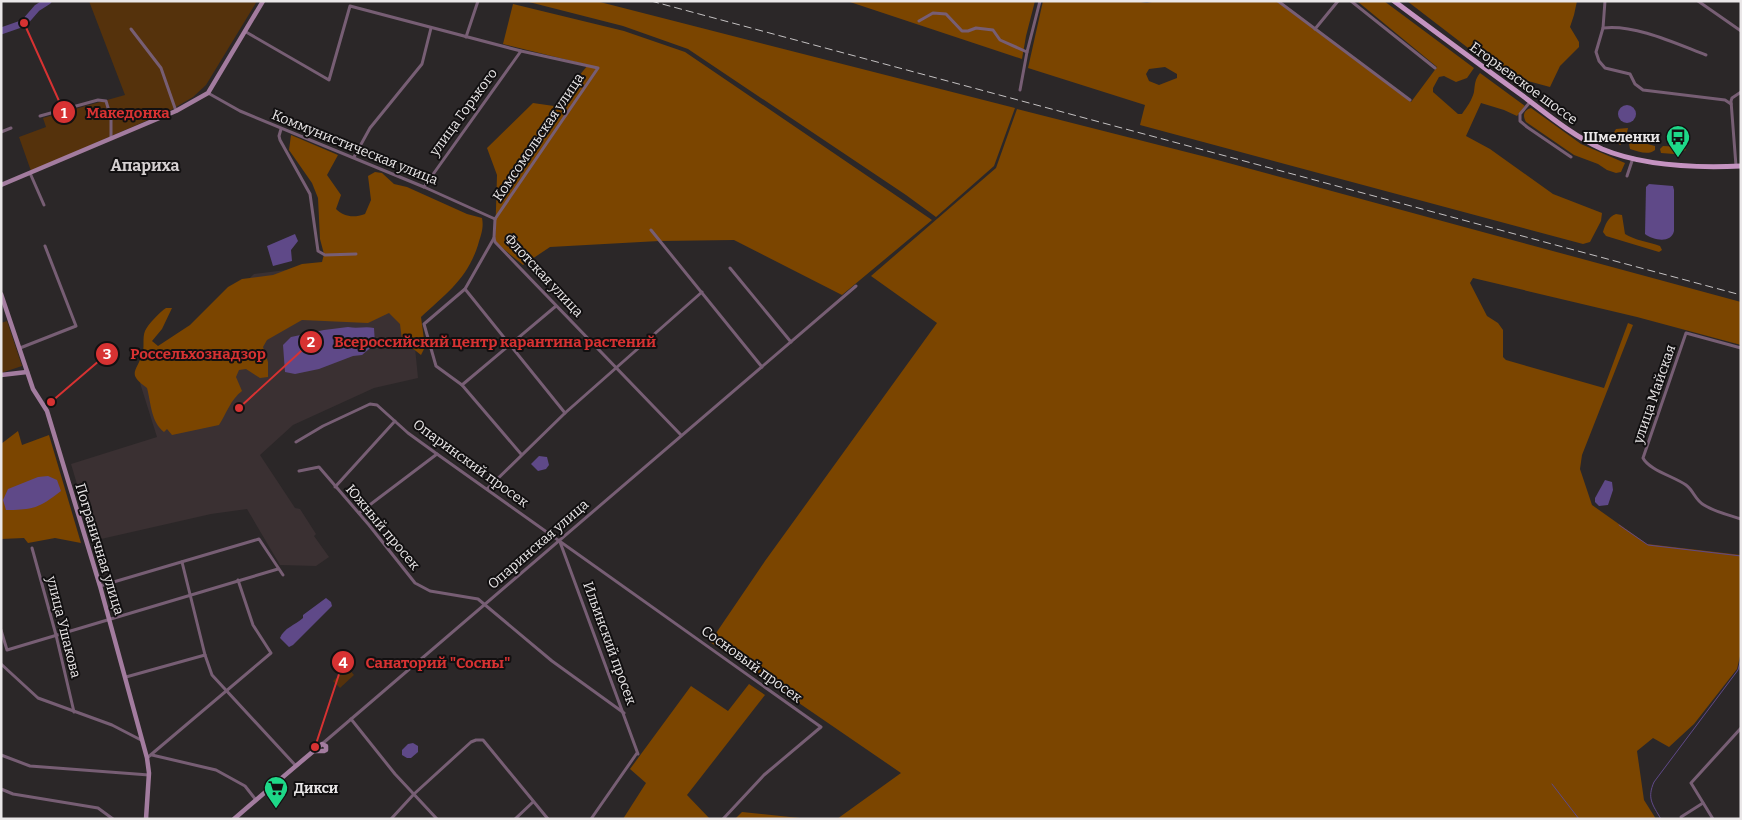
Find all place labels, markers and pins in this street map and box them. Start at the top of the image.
callout: Македонка [52,97,180,127]
bus stop icon: Шмеленки [1665,124,1691,158]
place label: Шмеленки [1583,129,1661,146]
callout: Всероссийский центр карантина растений [299,327,666,357]
callout: Россельхознадзор [95,339,276,369]
callout: Санаторий "Сосны" [331,647,521,677]
supermarket icon: Дикси [263,775,289,809]
place label: Дикси [294,780,339,797]

